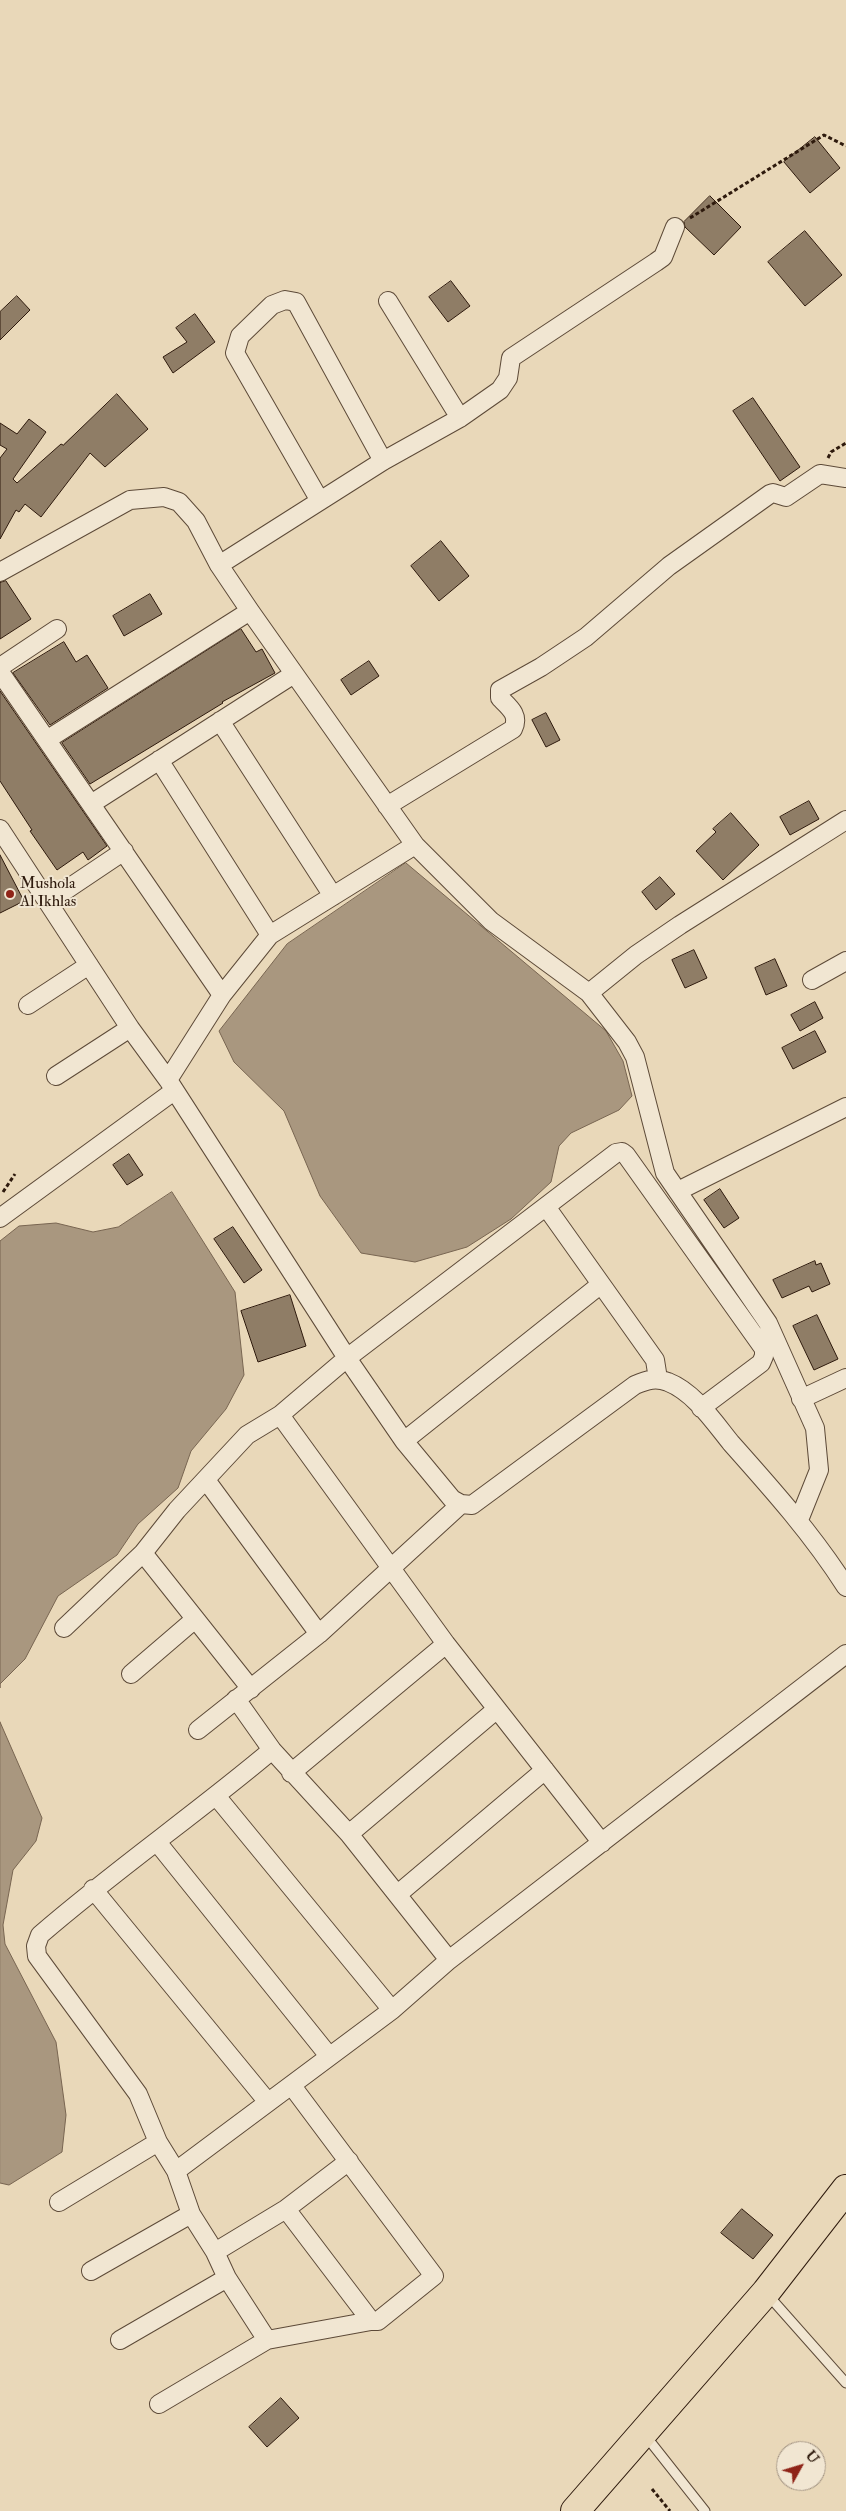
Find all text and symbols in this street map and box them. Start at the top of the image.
place label: Mushola Al Ikhlas [20,875,76,913]
marker: Mushola Al Ikhlas [4,888,16,900]
north arrow [776,2441,826,2491]
text: U [802,2447,823,2467]

